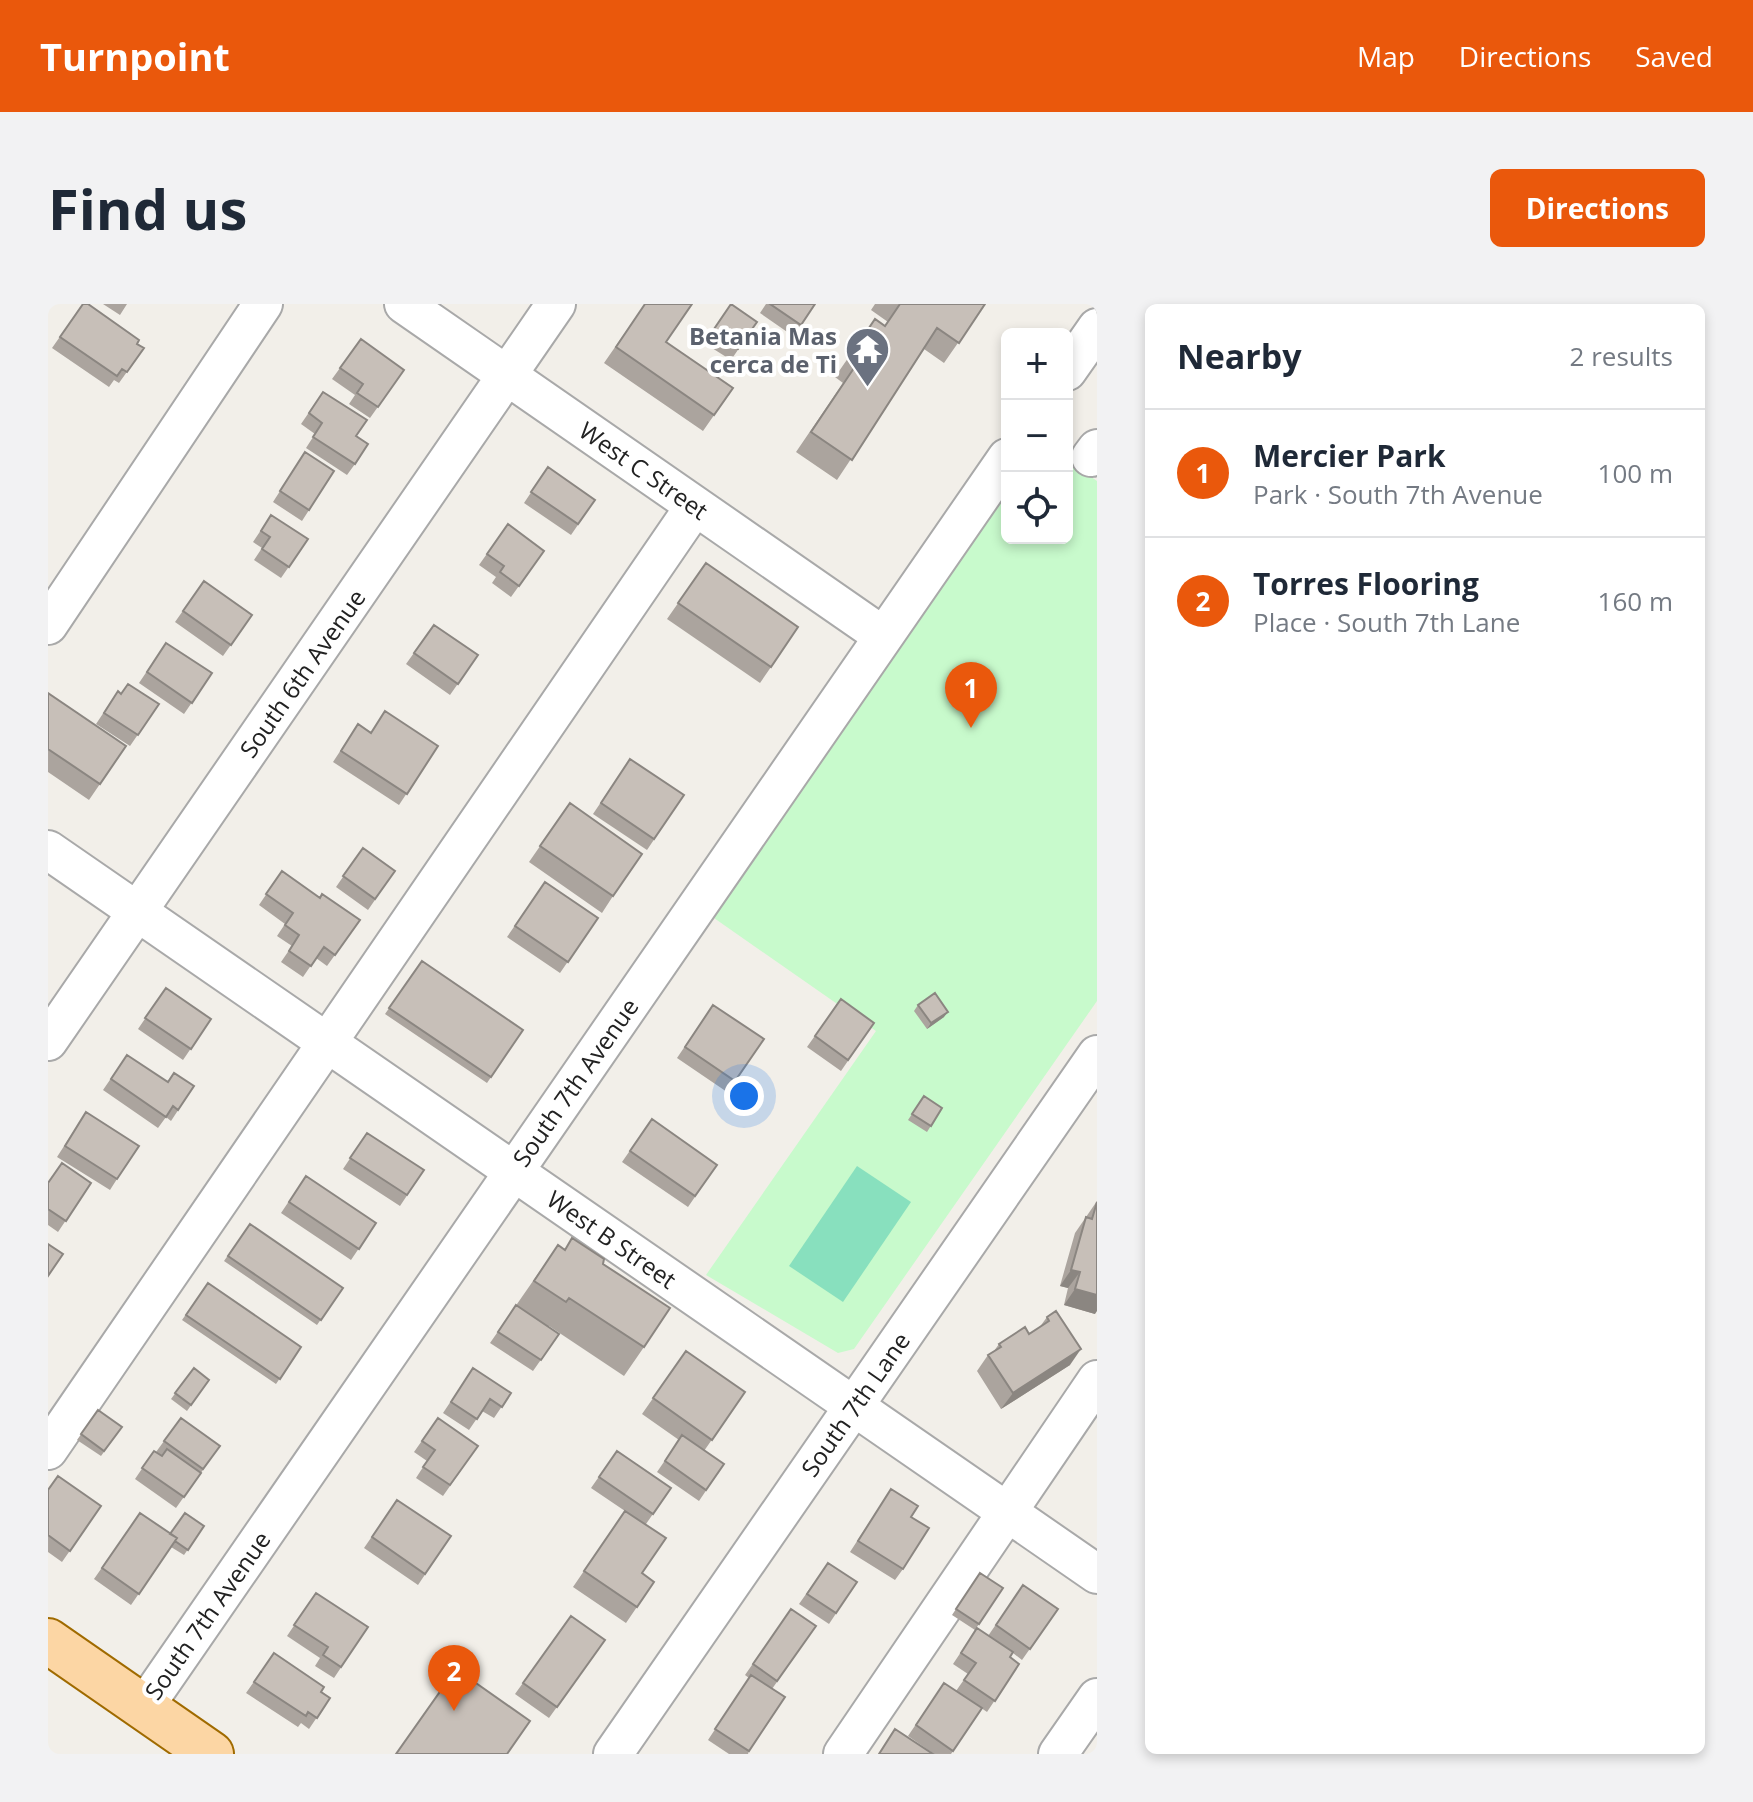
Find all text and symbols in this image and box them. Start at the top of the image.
text: Turnpoint [40,30,230,82]
text: Map [1357,37,1415,75]
text: Directions [1459,37,1591,75]
text: Saved [1635,37,1713,75]
button: Directions [1490,169,1705,247]
text: Find us [48,170,247,246]
place label: Betania Mas cerca de Ti [689,319,837,380]
temple icon: Betania Mas cerca de Ti [844,325,892,388]
map controls [1001,328,1073,544]
button: + [1001,328,1073,400]
text: Nearby [1177,333,1302,379]
text: 2 results [1570,338,1673,374]
button: − [1001,400,1073,472]
street label: West C Street [573,413,715,527]
text: Mercier Park [1253,435,1446,476]
text: 1 [1196,455,1210,491]
text: 100 m [1598,455,1673,491]
button: locate [1001,472,1073,544]
text: Park · South 7th Avenue [1253,476,1543,512]
text: Torres Flooring [1253,563,1479,604]
street label: South 6th Avenue [232,582,372,764]
text: 2 [1196,583,1210,619]
text: 160 m [1598,583,1673,619]
text: Place · South 7th Lane [1253,604,1520,640]
pin: 1 [945,662,997,728]
street label: South 7th Avenue [505,991,645,1173]
your location [724,1076,764,1116]
street label: West B Street [541,1182,683,1296]
street label: South 7th Lane [793,1325,917,1483]
street label: South 7th Avenue [137,1524,277,1706]
pin: 2 [428,1645,480,1711]

